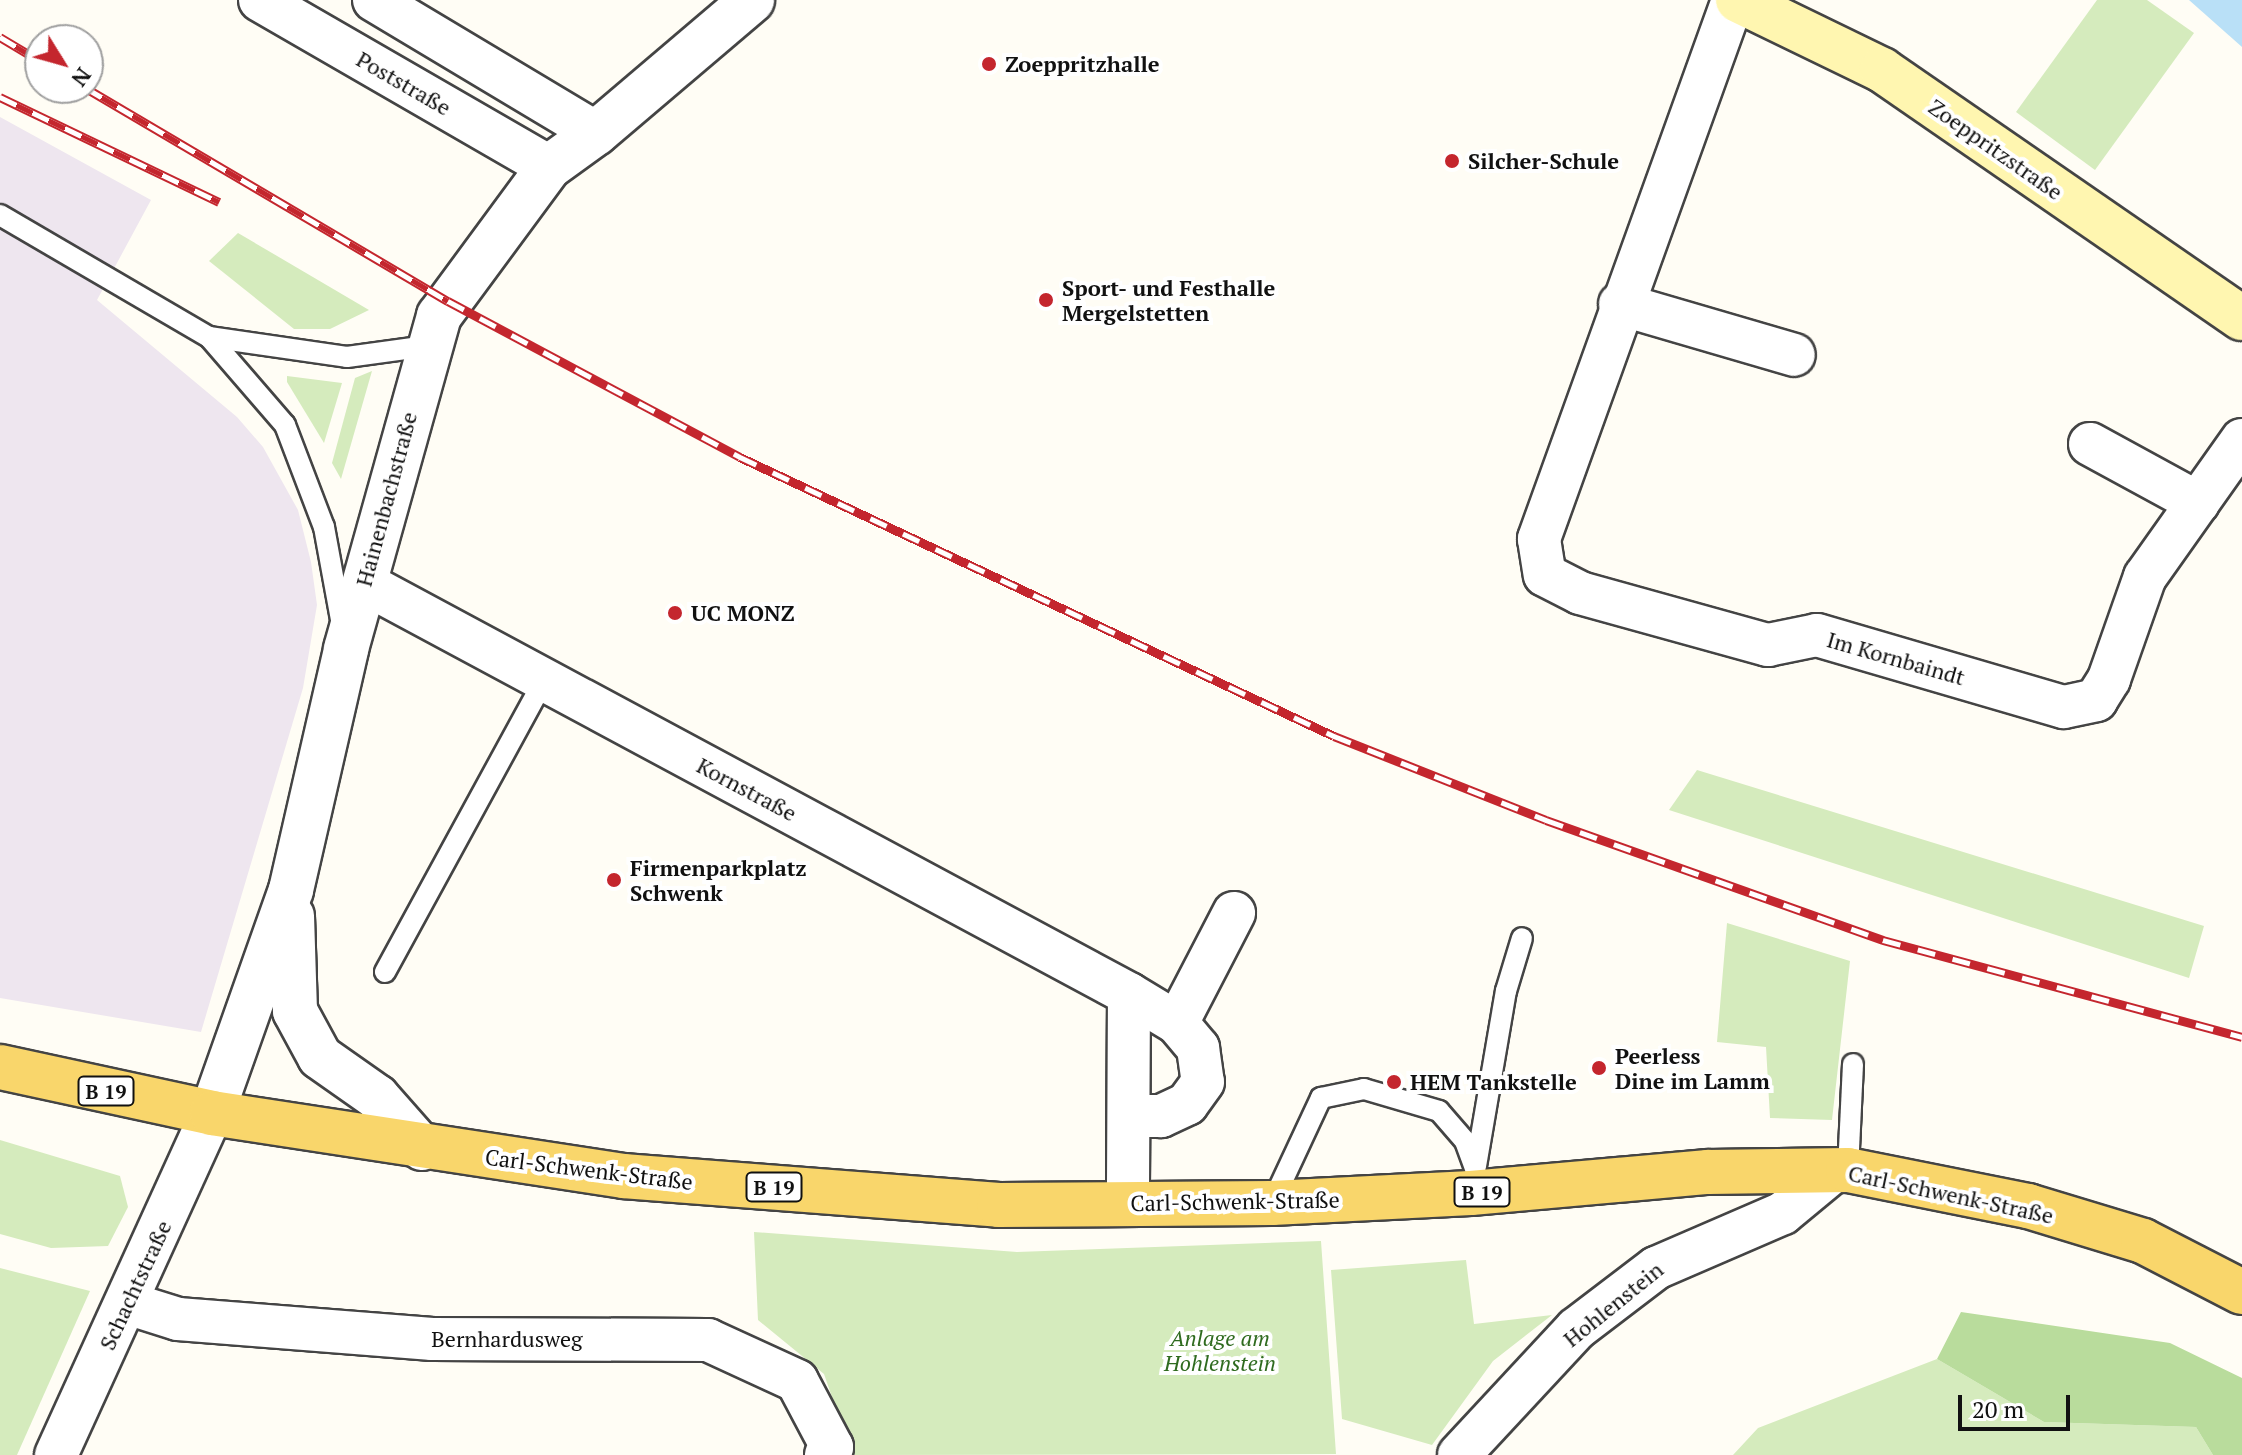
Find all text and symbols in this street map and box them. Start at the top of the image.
north arrow [24,24,104,104]
street label: Poststraße [352,45,456,121]
place label: Zoeppritzhalle [1005,51,1160,77]
marker: Zoeppritzhalle [980,55,998,73]
text: N [65,62,99,93]
street label: Zoeppritzstraße [1924,93,2068,205]
place label: Silcher-Schule [1468,148,1619,174]
marker: Silcher-Schule [1443,152,1461,170]
place label: Sport- und Festhalle Mergelstetten [1062,274,1276,326]
marker: Sport- und Festhalle Mergelstetten [1037,291,1055,309]
street label: Hainenbachstraße [350,409,422,589]
place label: UC MONZ [691,600,795,626]
marker: UC MONZ [666,604,684,622]
street label: Im Kornbaindt [1824,626,1968,690]
street label: Kornstraße [693,752,801,826]
place label: Firmenparkplatz Schwenk [630,854,807,906]
marker: Firmenparkplatz Schwenk [605,871,623,889]
place label: Peerless Dine im Lamm [1615,1042,1770,1094]
marker: Peerless Dine im Lamm [1590,1059,1608,1077]
place label: HEM Tankstelle [1410,1069,1577,1095]
marker: HEM Tankstelle [1385,1073,1403,1091]
road number: B 19 [76,1075,136,1107]
street label: Carl-Schwenk-Straße [484,1143,694,1195]
street label: Carl-Schwenk-Straße [1846,1159,2056,1229]
road number: B 19 [744,1171,804,1203]
road number: B 19 [1452,1176,1512,1208]
street label: Carl-Schwenk-Straße [1130,1186,1340,1216]
street label: Schachtstraße [94,1216,176,1354]
street label: Hohlenstein [1558,1256,1668,1352]
park label: Anlage am Hohlenstein [1164,1324,1276,1376]
street label: Bernhardusweg [431,1326,583,1352]
scale bar [1962,1379,2074,1429]
text: 20 m [1972,1393,2024,1425]

